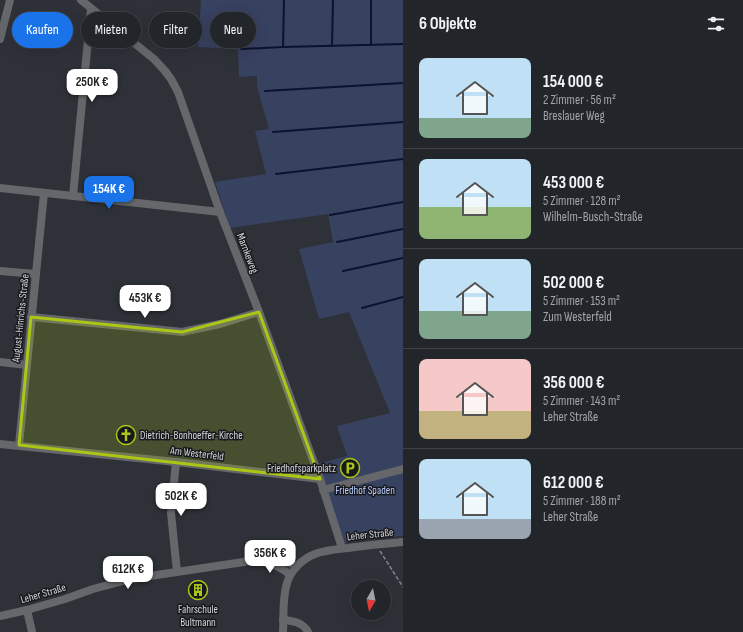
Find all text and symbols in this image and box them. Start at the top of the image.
chip: Kaufen [12,12,73,48]
chip: Mieten [81,12,141,48]
chip: Filter [149,12,202,48]
chip: Neu [210,12,256,48]
icon: filters [705,13,727,35]
text: 6 Objekte [419,14,477,34]
pin: 250K € [59,69,125,103]
text: 154 000 € [543,72,603,92]
text: 250K € [76,74,108,90]
icon: home [451,74,499,122]
text: 2 Zimmer · 56 m² [543,92,616,108]
text: Breslauer Weg [543,108,605,124]
text: 453 000 € [543,173,604,193]
icon: home [451,175,499,223]
pin: 154K € [76,176,142,210]
text: 154K € [93,181,125,197]
text: 5 Zimmer · 128 m² [543,193,621,209]
text: Wilhelm-Busch-Straße [543,209,643,225]
street label: Marnkeweg [234,231,261,276]
street label: August-Hinrichs-Straße [9,273,32,364]
text: 502 000 € [543,273,604,293]
icon: home [451,275,499,323]
pin: 453K € [112,285,178,319]
text: 453K € [129,290,161,306]
text: 5 Zimmer · 153 m² [543,293,620,309]
text: Zum Westerfeld [543,309,612,325]
text: 356 000 € [543,373,604,393]
icon: home [451,375,499,423]
text: 5 Zimmer · 143 m² [543,393,620,409]
text: Leher Straße [543,409,598,425]
church icon: Dietrich-Bonhoeffer-Kirche [115,424,137,446]
place label: Dietrich-Bonhoeffer-Kirche [140,429,243,442]
street label: Am Westerfeld [168,444,225,463]
parking icon: Friedhofsparkplatz [339,457,361,479]
place label: Friedhofsparkplatz [267,462,336,475]
text: 612 000 € [543,473,604,493]
icon: home [451,475,499,523]
pin: 502K € [148,483,214,517]
park label: Friedhof Spaden [335,484,395,497]
text: 502K € [165,488,197,504]
text: 5 Zimmer · 188 m² [543,493,621,509]
text: Leher Straße [543,509,598,525]
street label: Leher Straße [346,526,394,543]
pin: 356K € [237,540,303,574]
text: 356K € [254,545,286,561]
pin: 612K € [95,556,161,590]
text: 612K € [112,561,144,577]
building icon: Fahrschule Bultmann [187,579,209,601]
north arrow [351,580,391,620]
map controls [351,580,391,620]
street label: Leher Straße [19,581,67,606]
place label: Fahrschule Bultmann [178,603,218,629]

